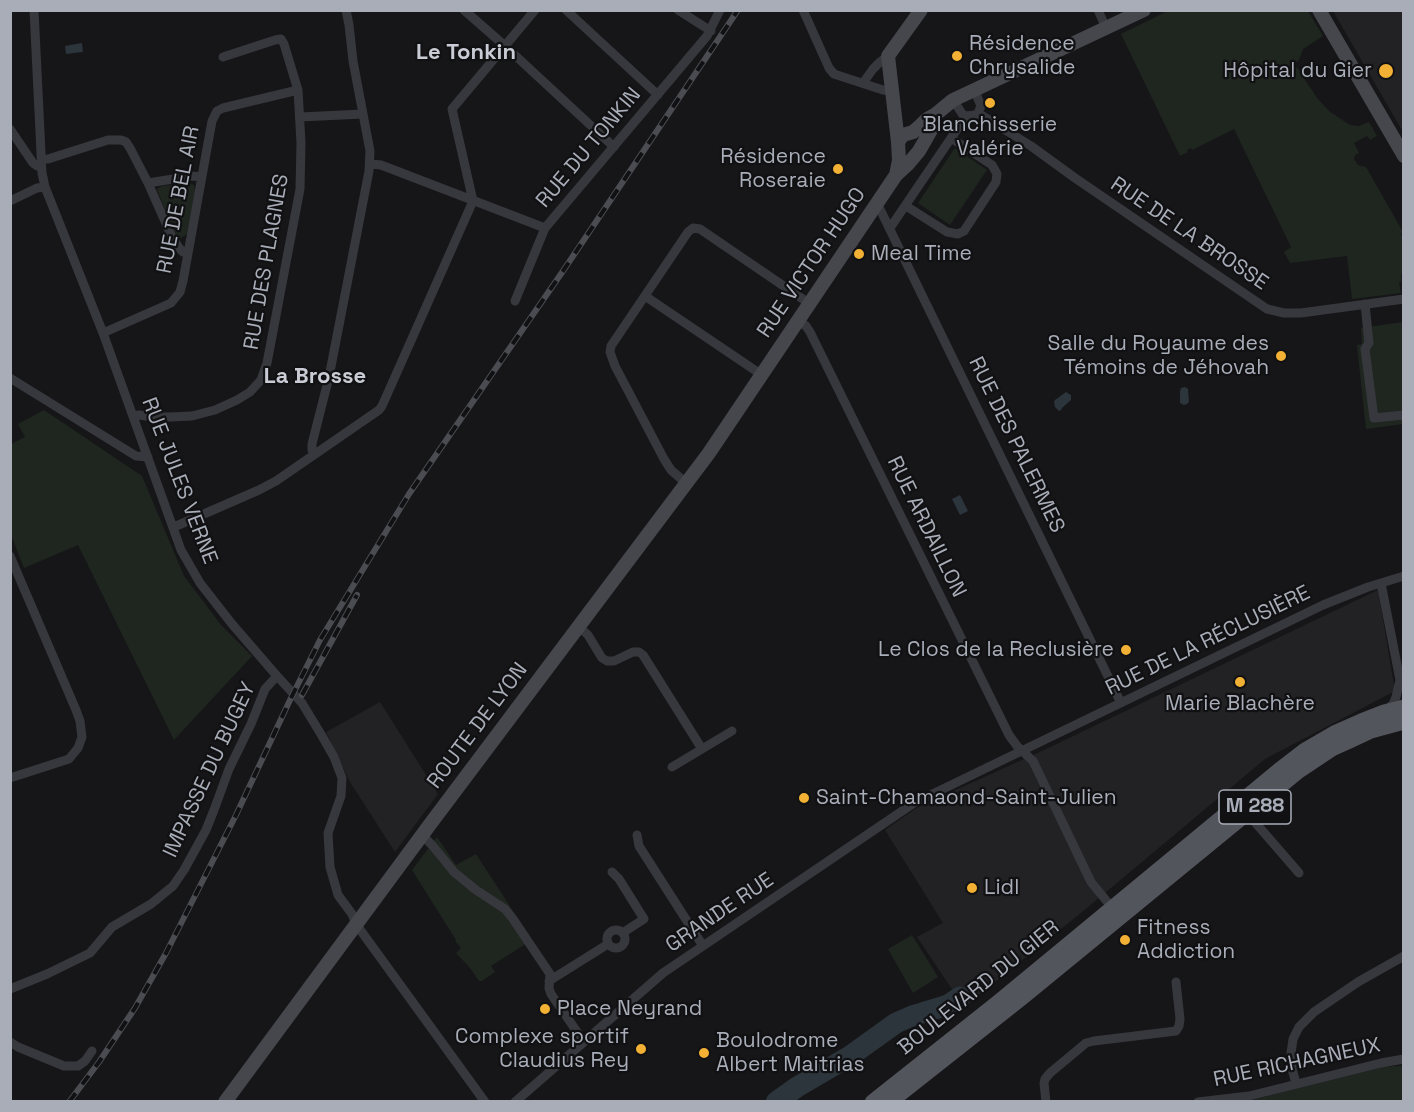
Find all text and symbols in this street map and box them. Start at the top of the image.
place label: Résidence Chrysalide [969,31,1075,81]
district label: Le Tonkin [416,40,516,66]
marker: Résidence Chrysalide [950,49,964,63]
place label: Hôpital du Gier [1223,58,1372,84]
marker: Hôpital du Gier [1377,62,1395,80]
street label: RUE DU TONKIN [531,83,647,213]
marker: Blanchisserie Valérie [983,96,997,110]
place label: Blanchisserie Valérie [923,112,1057,162]
street label: RUE DE BEL AIR [152,124,206,276]
place label: Résidence Roseraie [720,144,826,194]
marker: Résidence Roseraie [831,162,845,176]
street label: RUE DES PLAGNES [239,172,295,352]
street label: RUE DE LA BROSSE [1105,172,1273,296]
street label: RUE VICTOR HUGO [752,183,872,343]
place label: Meal Time [871,241,972,267]
marker: Meal Time [852,247,866,261]
place label: Salle du Royaume des Témoins de Jéhovah [1048,331,1269,381]
marker: Salle du Royaume des Témoins de Jéhovah [1274,349,1288,363]
street label: RUE DES PALERMES [962,353,1070,537]
district label: La Brosse [264,364,366,390]
street label: RUE JULES VERNE [136,394,222,568]
street label: RUE ARDAILLON [881,452,971,602]
street label: RUE DE LA RÉCLUSIÈRE [1102,581,1314,701]
place label: Le Clos de la Reclusière [878,637,1114,663]
marker: Le Clos de la Reclusière [1119,643,1133,657]
street label: ROUTE DE LYON [422,658,534,794]
marker: Marie Blachère [1233,675,1247,689]
street label: IMPASSE DU BUGEY [158,678,262,862]
place label: Marie Blachère [1165,691,1315,717]
place label: Saint-Chamaond-Saint-Julien [816,785,1117,811]
road number: M 288 [1219,790,1291,824]
marker: Saint-Chamaond-Saint-Julien [797,791,811,805]
street label: GRANDE RUE [661,868,779,958]
place label: Lidl [984,875,1019,901]
marker: Lidl [965,881,979,895]
street label: BOULEVARD DU GIER [893,915,1065,1061]
place label: Fitness Addiction [1137,915,1235,965]
marker: Fitness Addiction [1118,933,1132,947]
place label: Place Neyrand [557,996,702,1022]
marker: Place Neyrand [538,1002,552,1016]
place label: Complexe sportif Claudius Rey [455,1024,629,1074]
place label: Boulodrome Albert Maitrias [716,1028,864,1078]
street label: RUE RICHAGNEUX [1211,1033,1383,1093]
marker: Complexe sportif Claudius Rey [634,1042,648,1056]
marker: Boulodrome Albert Maitrias [697,1046,711,1060]

